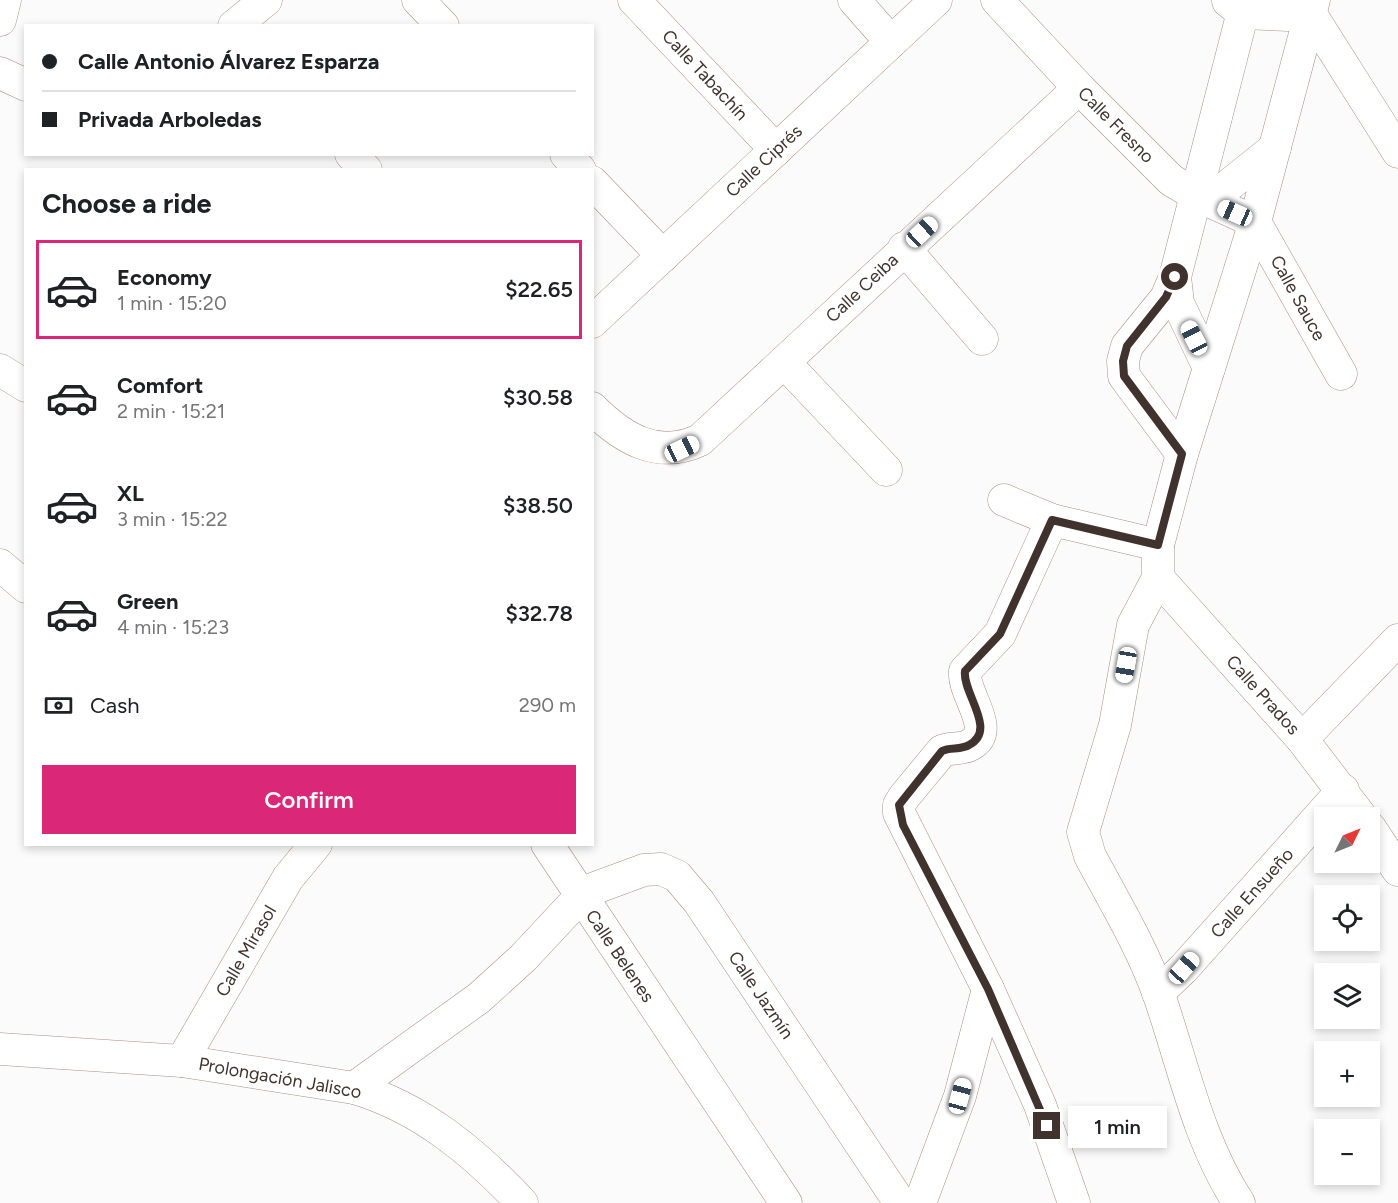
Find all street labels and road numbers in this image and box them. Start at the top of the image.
street label: Calle Tabachín [657,25,753,125]
street label: Calle Fresno [1073,82,1159,168]
street label: Calle Ciprés [721,120,807,202]
street label: Calle Ceiba [821,249,903,327]
street label: Calle Sauce [1266,251,1331,345]
street label: Calle Prados [1222,651,1304,739]
street label: Calle Ensueño [1206,843,1298,943]
street label: Calle Mirasol [211,901,281,1001]
street label: Calle Belenes [581,905,659,1007]
street label: Calle Jazmín [724,947,798,1043]
street label: Prolongación Jalisco [197,1053,363,1103]

